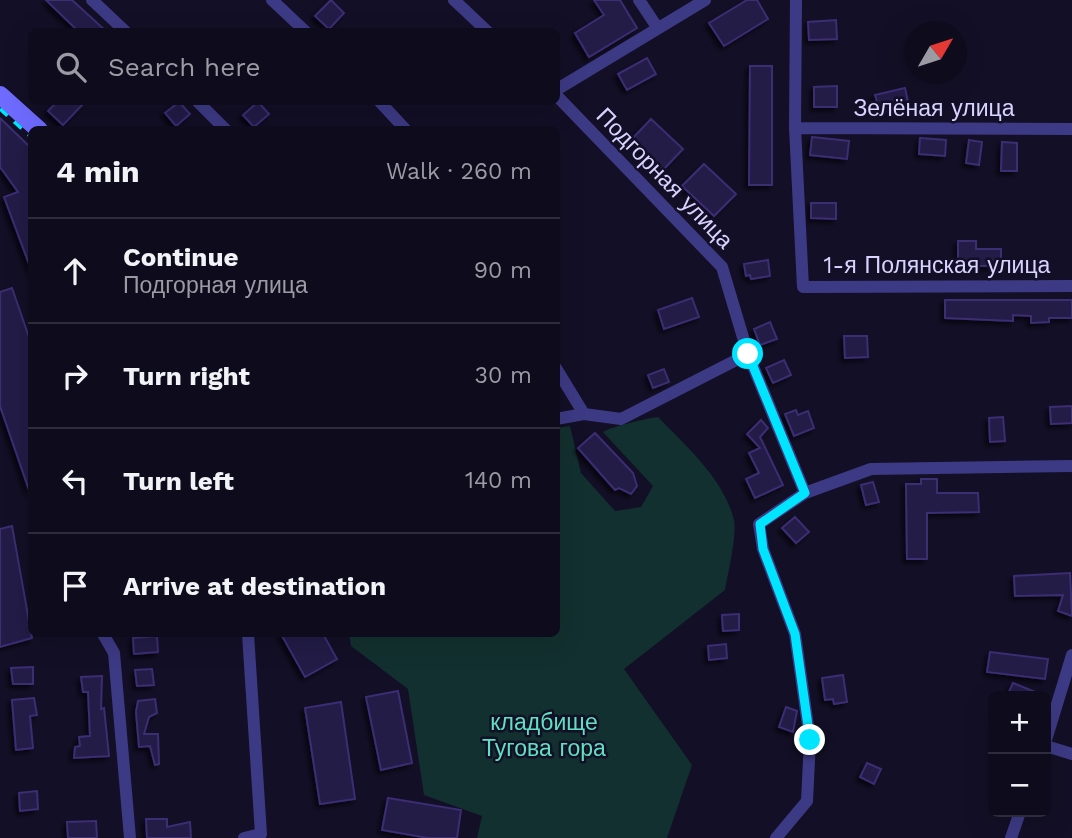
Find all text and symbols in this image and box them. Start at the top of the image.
north arrow [904,21,967,84]
search box [28,28,560,105]
icon: search [52,48,90,86]
text: Search here [108,52,260,82]
street label: Зелёная улица [853,95,1015,122]
street label: Подгорная улица [591,103,739,254]
text: 4 min [56,154,140,189]
text: Walk · 260 m [386,158,532,185]
text: Continue [123,242,239,272]
icon: ahead [56,252,94,290]
street label: 1-я Полянская улица [824,252,1051,279]
text: 90 m [474,257,532,284]
text: Подгорная улица [123,272,308,299]
route start [732,338,763,369]
icon: right [56,357,94,395]
text: Turn right [123,361,250,391]
text: 30 m [475,362,532,389]
icon: left [56,462,94,500]
text: Turn left [123,466,234,496]
text: 140 m [465,467,532,494]
icon: arrive [56,567,94,605]
text: Arrive at destination [123,571,386,601]
map controls [988,691,1051,817]
button: + [988,691,1051,754]
park label: кладбище Тугова гора [482,709,606,762]
route end [794,724,825,755]
button: − [988,754,1051,817]

